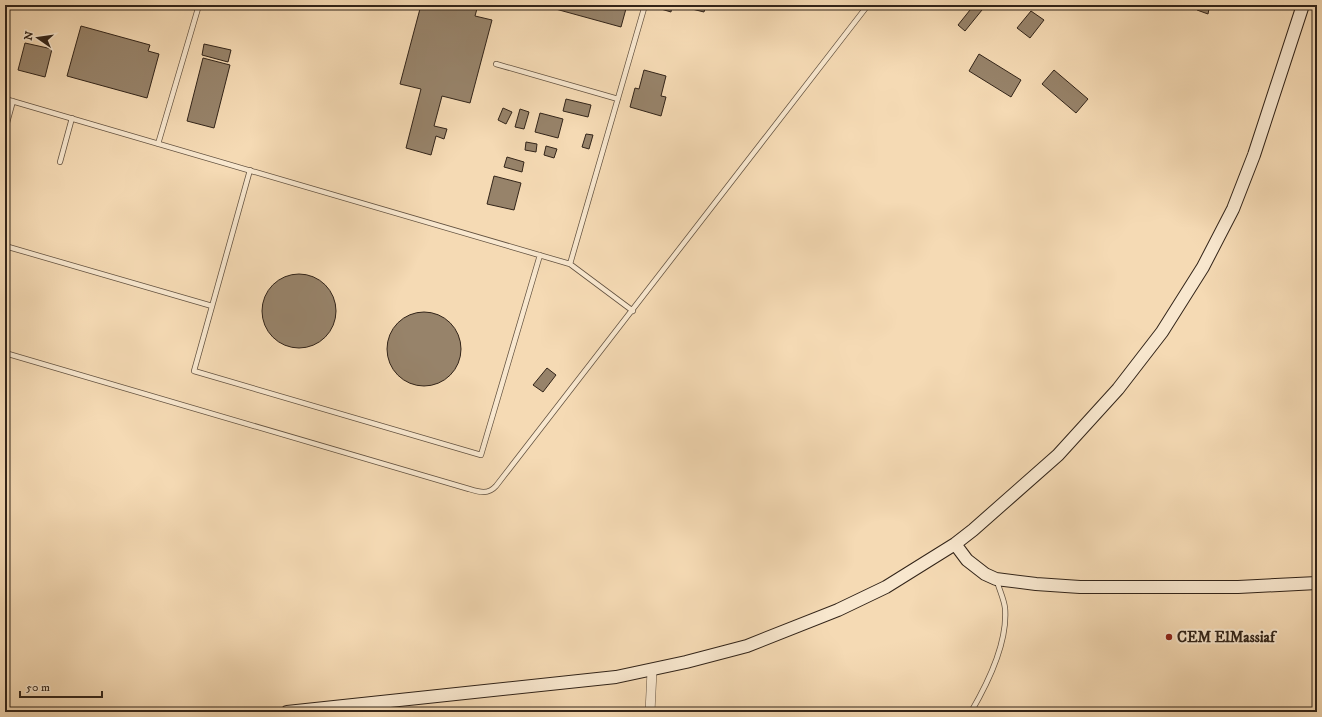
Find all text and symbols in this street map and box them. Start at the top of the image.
north arrow [18,18,58,58]
text: N [21,30,37,42]
place label: CEM ElMassiaf [1177,628,1278,647]
marker: CEM ElMassiaf [1164,632,1174,642]
scale bar [20,673,102,699]
text: 50 m [26,680,50,695]

